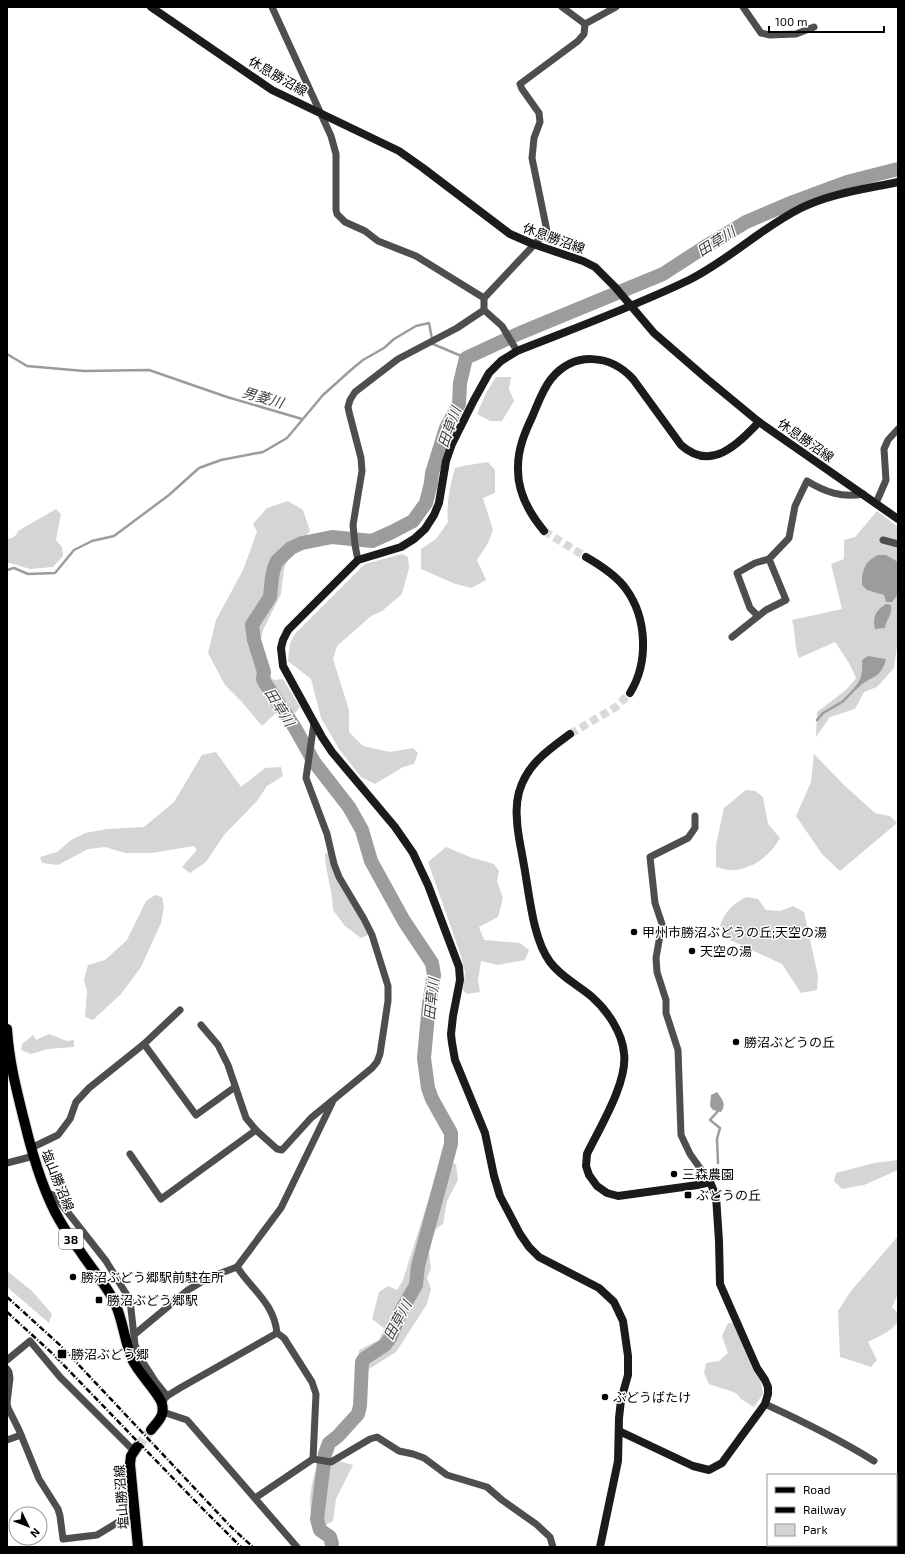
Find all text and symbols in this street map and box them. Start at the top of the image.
scale bar [769,8,884,34]
text: 100 m [775,14,807,28]
street label: 休息勝沼線 [246,53,310,99]
street label: 休息勝沼線 [521,219,587,257]
water label: 田草川 [694,222,740,259]
water label: 男菱川 [240,383,287,412]
water label: 田草川 [434,402,465,450]
street label: 休息勝沼線 [775,415,837,465]
water label: 田草川 [262,685,299,731]
place label: 甲州市勝沼ぶどうの丘;天空の湯 [642,924,827,940]
marker: 甲州市勝沼ぶどうの丘;天空の湯 [629,927,639,937]
place label: 天空の湯 [700,943,752,959]
marker: 天空の湯 [687,946,697,956]
water label: 田草川 [420,975,442,1021]
place label: 勝沼ぶどうの丘 [744,1034,835,1050]
marker: 勝沼ぶどうの丘 [731,1037,741,1047]
street label: 塩山勝沼線 [38,1147,78,1213]
place label: 三森農園 [682,1166,734,1182]
marker: 三森農園 [669,1169,679,1179]
place label: ぶどうの丘 [696,1187,761,1203]
marker: ぶどうの丘 [683,1190,693,1200]
road number: 38 [59,1229,83,1249]
place label: 勝沼ぶどう郷駅前駐在所 [81,1269,224,1285]
marker: 勝沼ぶどう郷駅前駐在所 [68,1272,78,1282]
place label: 勝沼ぶどう郷駅 [107,1292,198,1308]
marker: 勝沼ぶどう郷駅 [94,1295,104,1305]
water label: 田草川 [379,1296,416,1342]
place label: 勝沼ぶどう郷 [71,1346,149,1362]
marker: 勝沼ぶどう郷 [56,1348,68,1360]
place label: ぶどうばたけ [613,1389,691,1405]
marker: ぶどうばたけ [600,1392,610,1402]
street label: 塩山勝沼線 [111,1464,131,1530]
legend [767,1474,897,1546]
text: Road [803,1482,831,1496]
text: Railway [803,1502,847,1516]
north arrow [8,1506,48,1546]
text: Park [803,1522,828,1536]
text: N [28,1526,43,1541]

